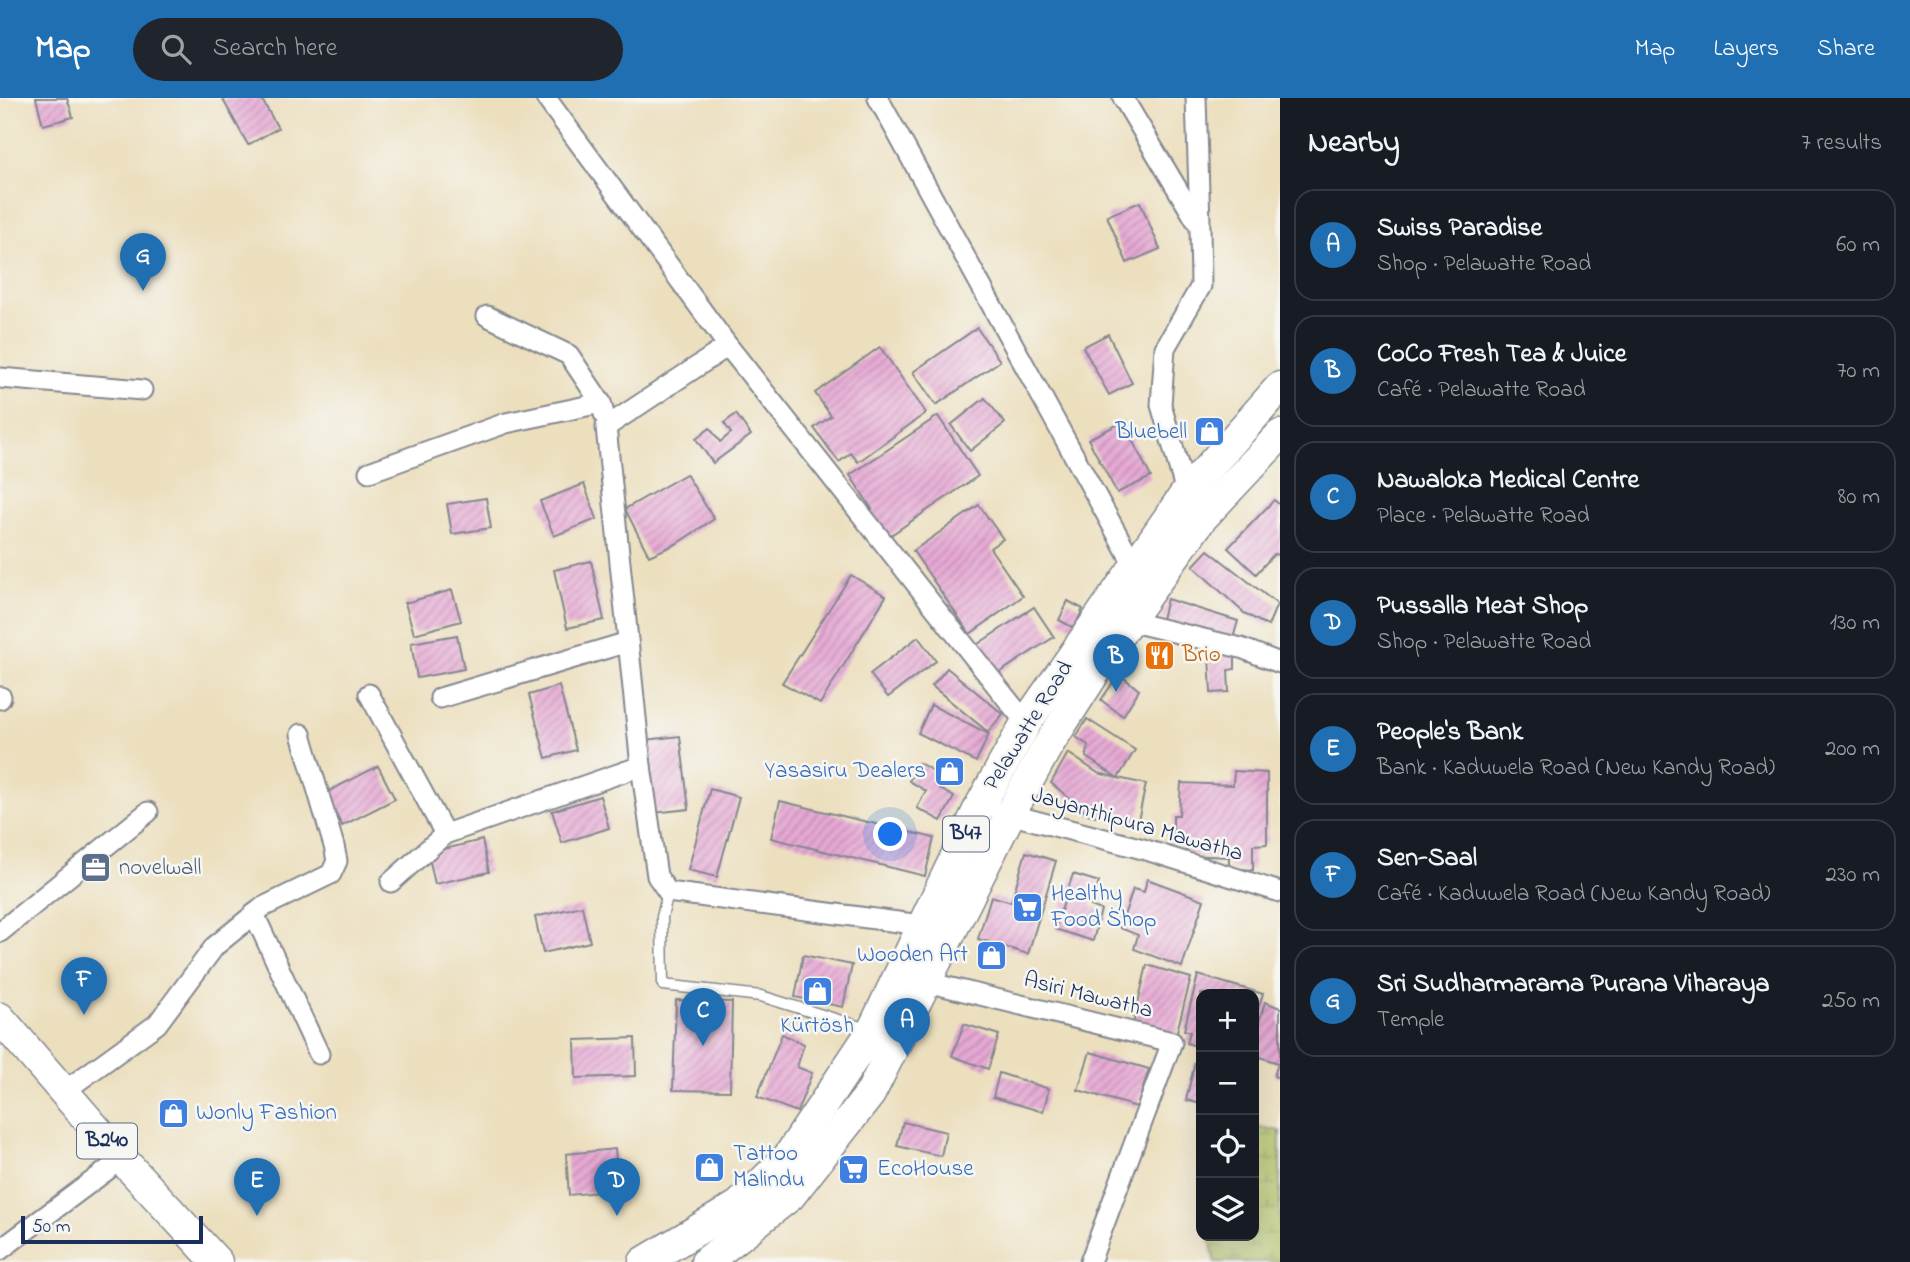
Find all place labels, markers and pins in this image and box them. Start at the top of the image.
pin: G [120,233,166,291]
shop icon: Bluebell [1193,415,1227,449]
place label: Bluebell [1114,416,1187,449]
pin: B [1093,634,1139,692]
restaurant icon: Brio [1142,638,1176,672]
place label: Brio [1181,639,1221,672]
shop icon: Yasasiru Dealers [932,754,966,788]
place label: Yasasiru Dealers [764,755,926,788]
office icon: novelwall [79,851,113,885]
place label: novelwall [119,852,201,885]
place label: Healthy Food Shop [1050,878,1157,937]
supermarket icon: Healthy Food Shop [1011,890,1045,924]
shop icon: Wooden Art [974,938,1008,972]
place label: Wooden Art [857,939,968,972]
pin: F [61,957,107,1015]
shop icon: Kürtösh [800,975,834,1009]
pin: C [680,988,726,1046]
pin: A [884,998,930,1056]
place label: Kürtösh [780,1010,854,1043]
shop icon: Wonly Fashion [156,1096,190,1130]
place label: Wonly Fashion [196,1097,337,1132]
place label: Tattoo Malindu [733,1138,805,1197]
shop icon: Tattoo Malindu [693,1150,727,1184]
supermarket icon: EcoHouse [837,1152,871,1186]
place label: EcoHouse [877,1153,974,1186]
pin: E [234,1158,280,1216]
pin: D [594,1158,640,1216]

